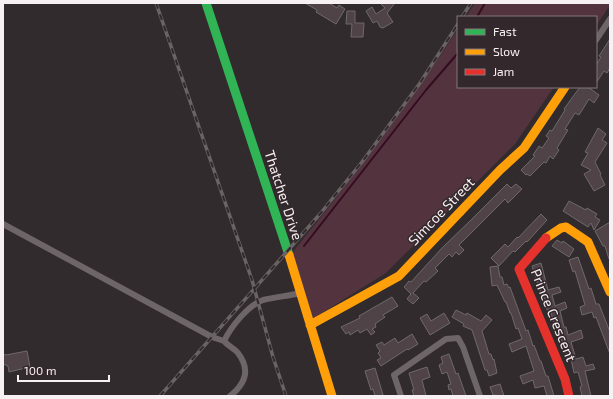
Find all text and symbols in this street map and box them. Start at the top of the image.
legend [457,16,597,88]
text: Fast [493,24,517,38]
text: Slow [493,44,520,58]
text: Jam [493,64,514,78]
street label: Thatcher Drive [261,148,307,242]
street label: Simcoe Street [404,174,478,248]
street label: Prince Crescent [528,266,580,364]
scale bar [18,357,109,383]
text: 100 m [24,363,56,377]

